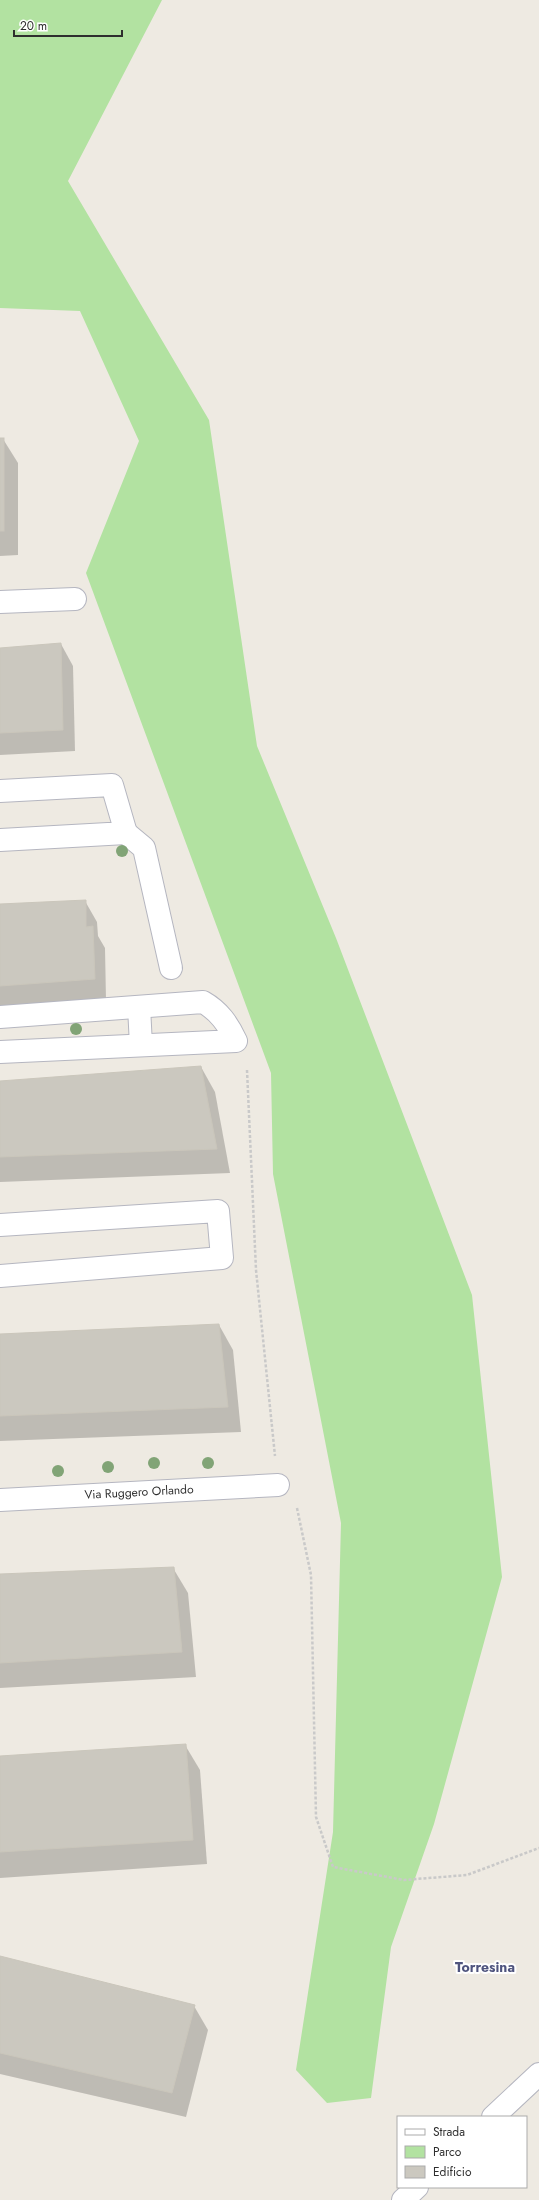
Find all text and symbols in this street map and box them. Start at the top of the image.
scale bar [14,12,122,38]
text: 20 m [20,17,47,35]
street label: Via Ruggero Orlando [84,1480,194,1504]
district label: Torresina [455,1957,515,1977]
legend [397,2116,527,2188]
text: Strada [433,2123,465,2141]
text: Parco [433,2143,462,2161]
text: Edificio [433,2163,472,2181]

